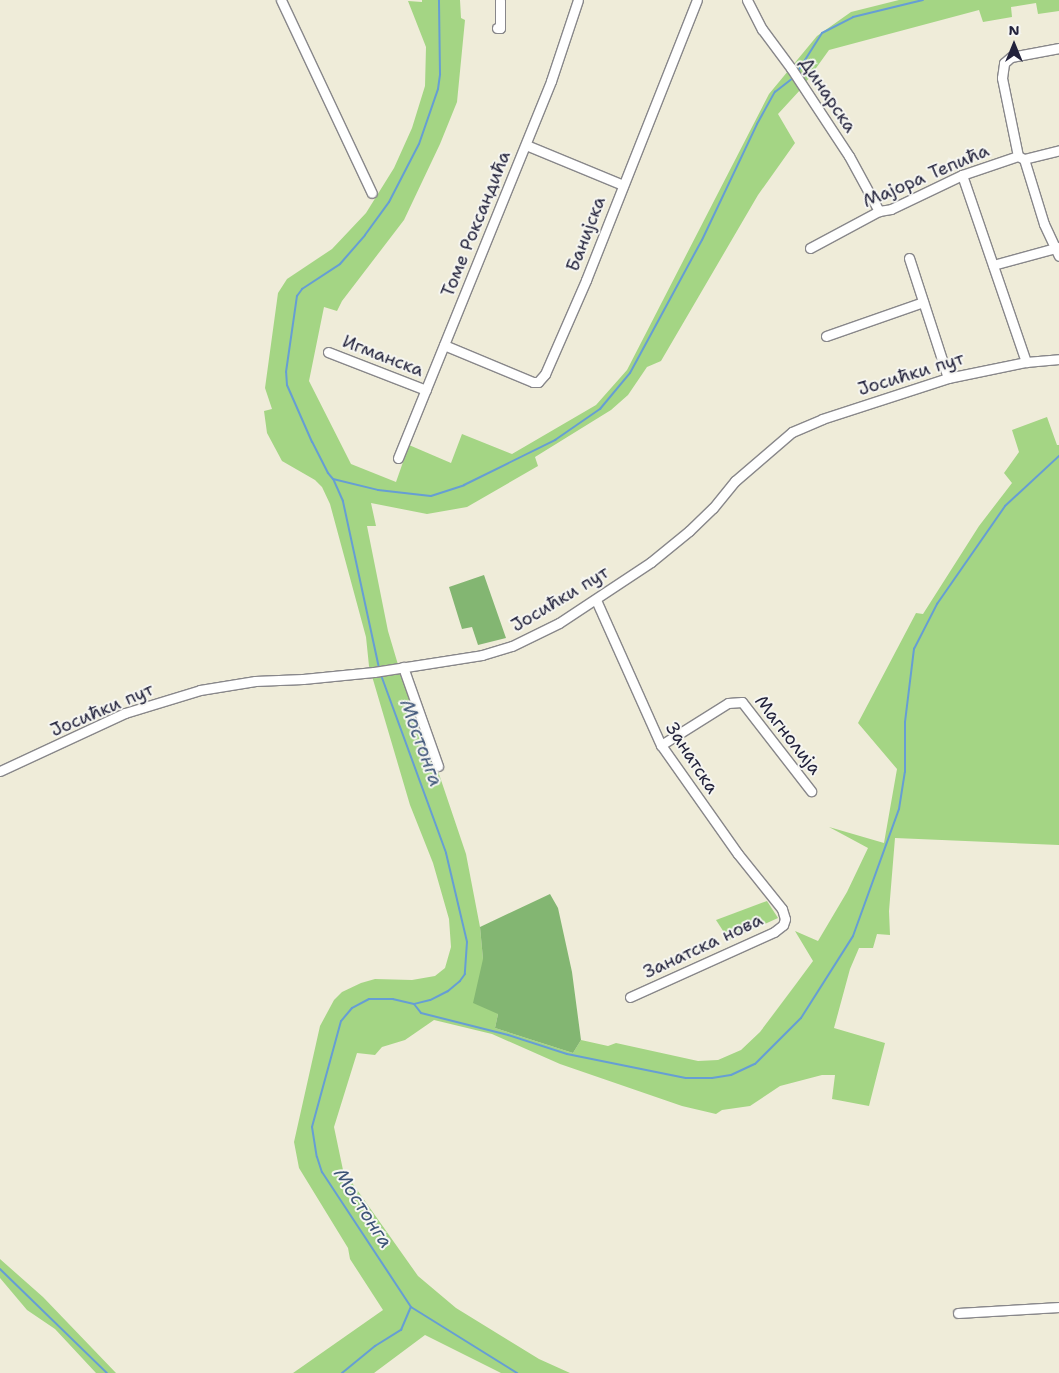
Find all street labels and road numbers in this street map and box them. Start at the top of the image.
street label: Динарска [795,53,861,137]
street label: Мајора Тепића [860,140,992,212]
street label: Томе Роксандића [437,148,515,300]
street label: Банијска [562,193,610,275]
street label: Игманска [339,331,427,381]
street label: Јосићки пут [855,348,967,400]
street label: Јосићки пут [507,561,613,637]
street label: Јосићки пут [47,679,157,741]
street label: Магнолија [750,691,826,779]
street label: Занатска [661,718,723,798]
street label: Занатска нова [640,909,766,983]

